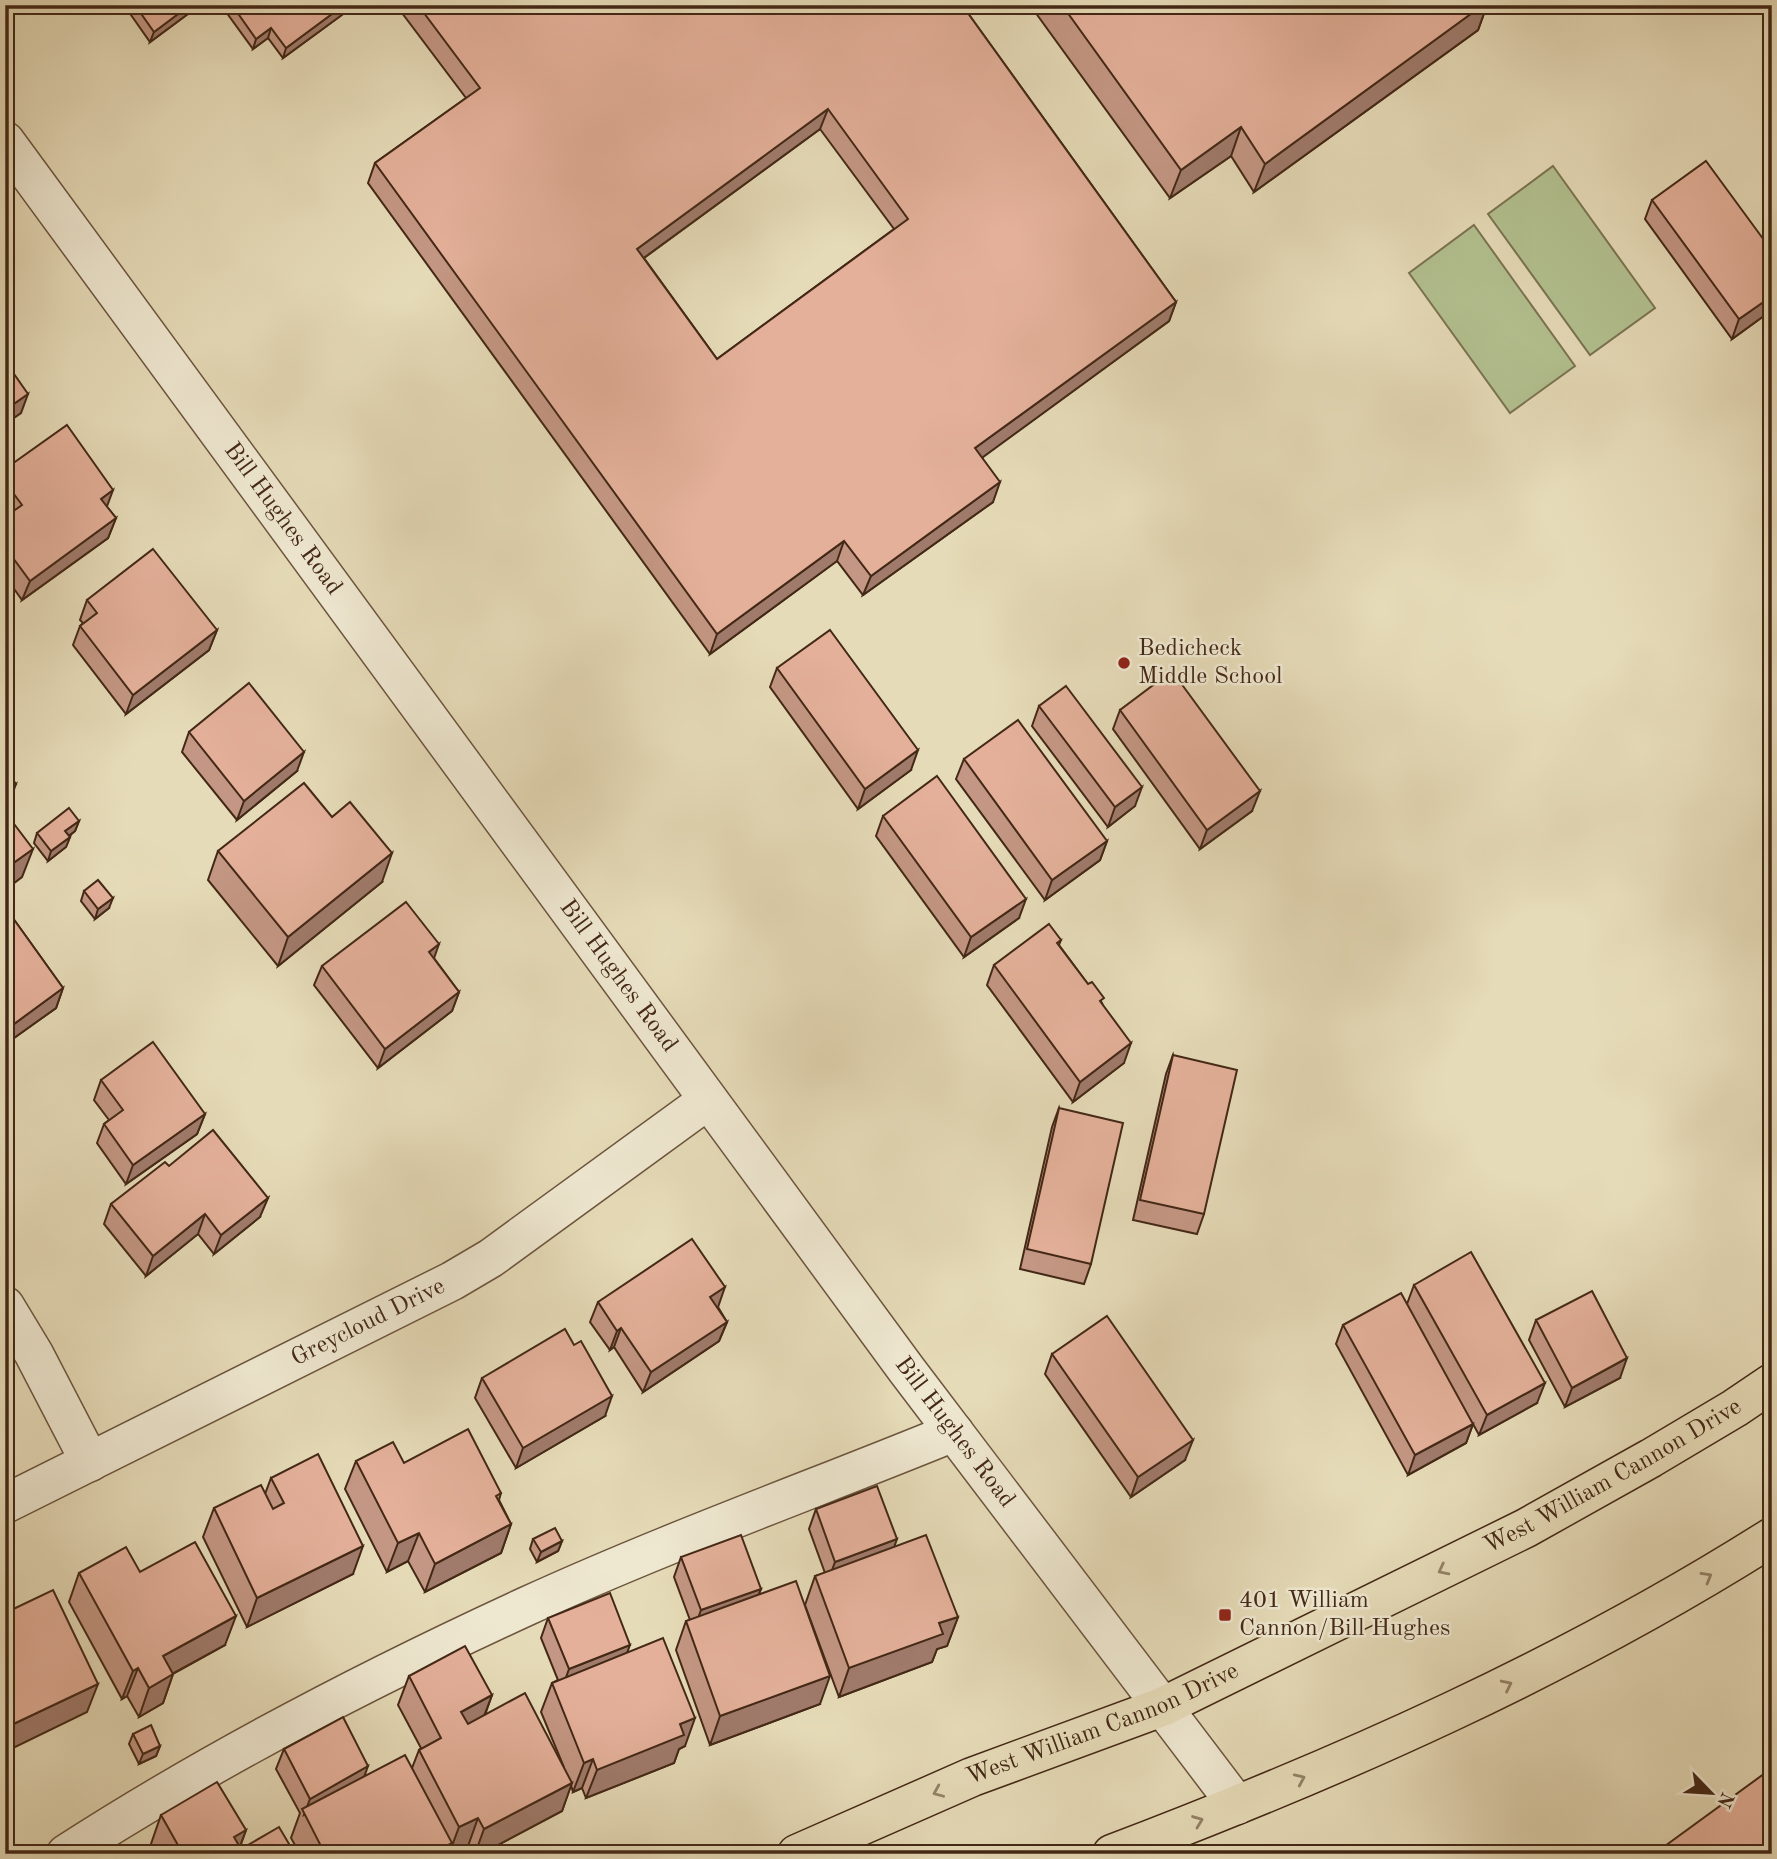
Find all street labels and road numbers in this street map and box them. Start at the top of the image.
street label: Bill Hughes Road [219,439,346,600]
street label: Bill Hughes Road [554,896,681,1057]
street label: Greycloud Drive [288,1274,449,1371]
street label: Bill Hughes Road [890,1353,1019,1512]
street label: West William Cannon Drive [1480,1395,1746,1559]
street label: West William Cannon Drive [963,1659,1243,1790]

